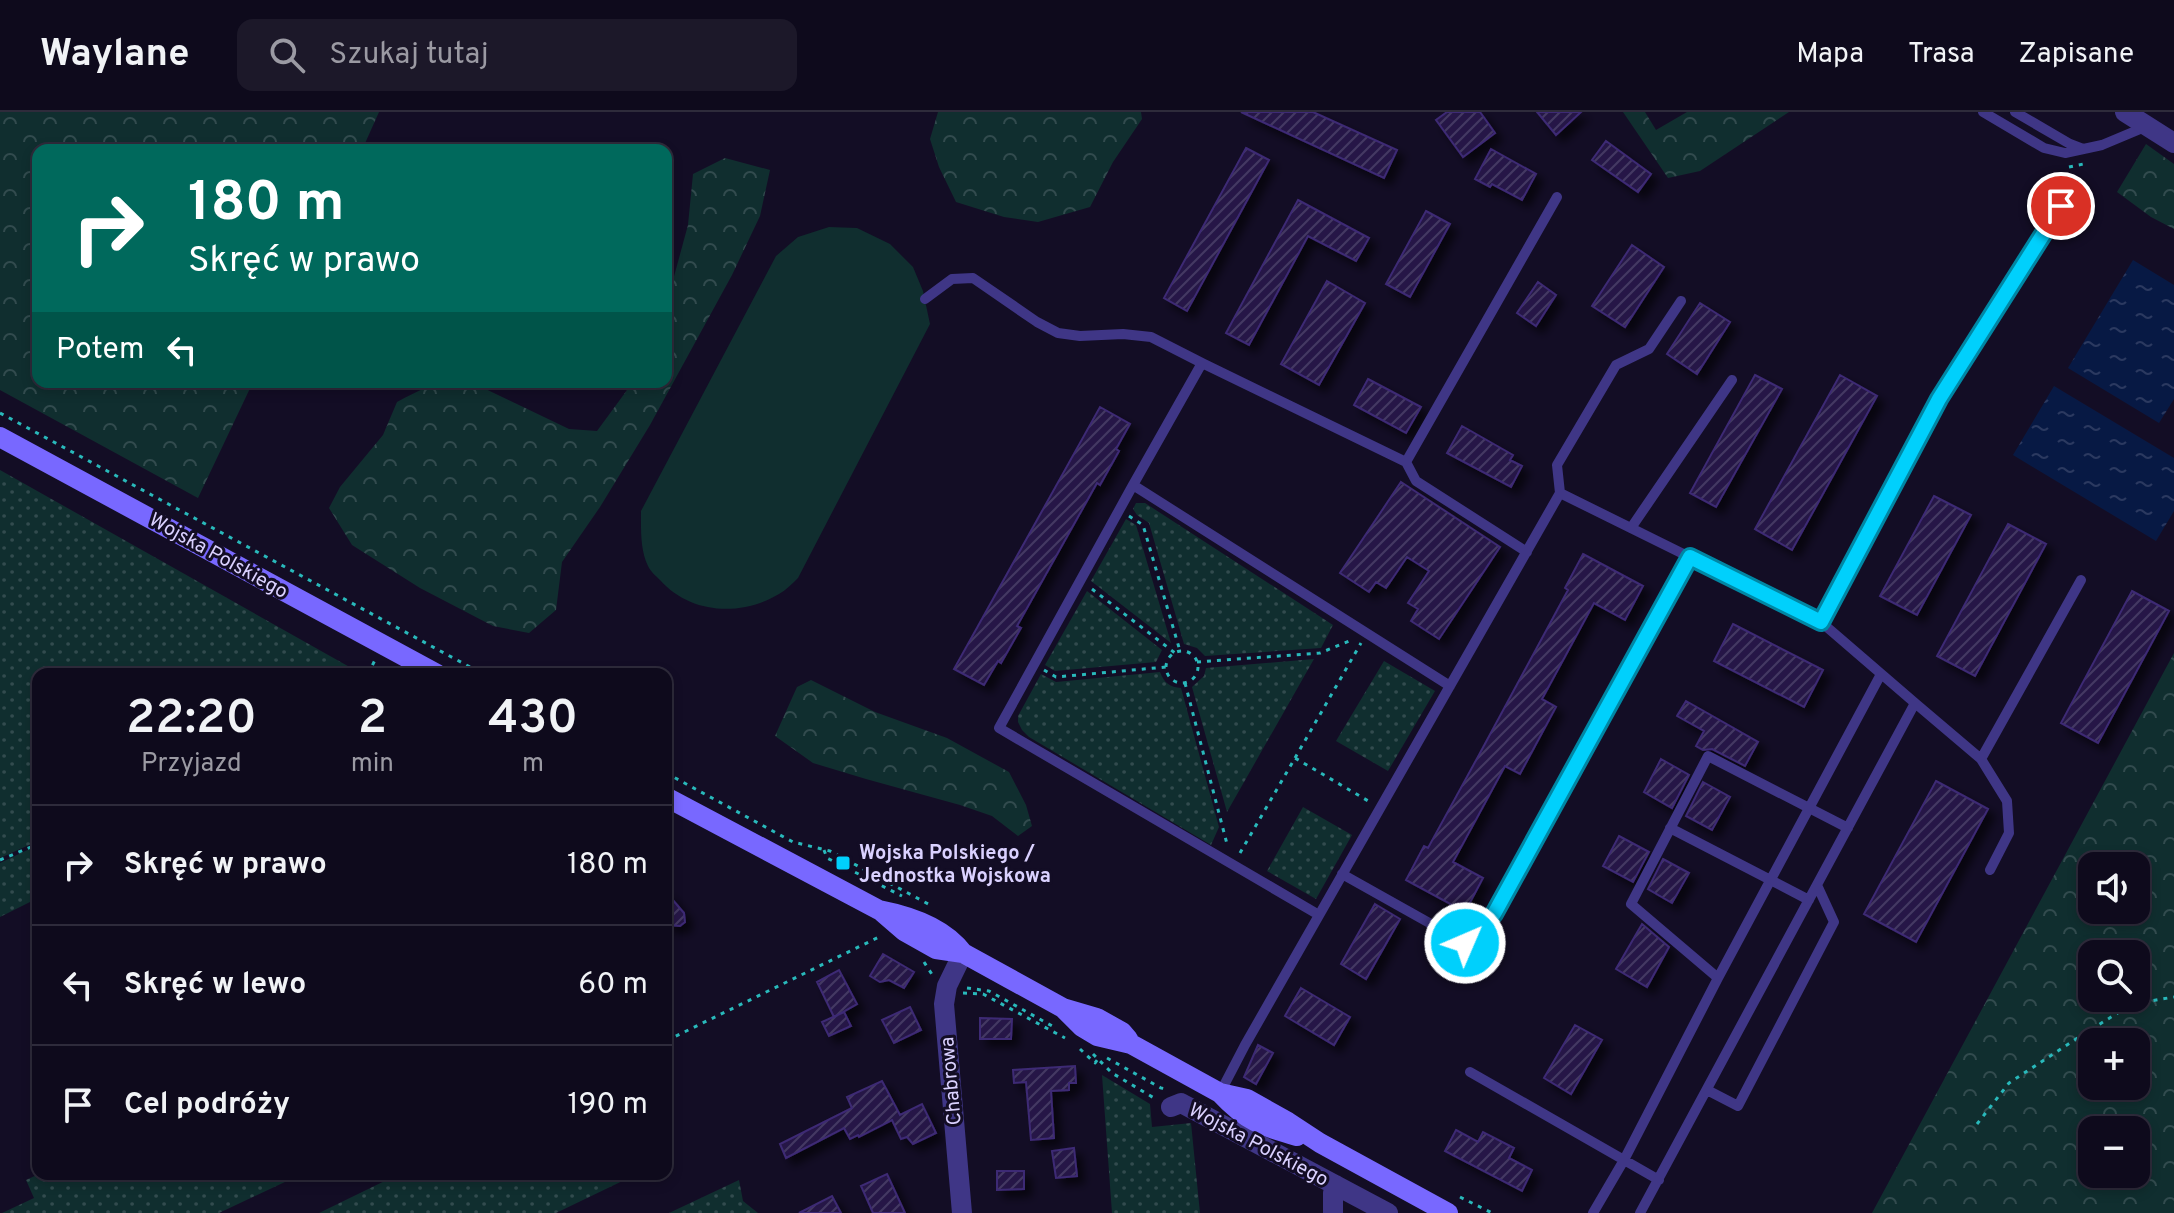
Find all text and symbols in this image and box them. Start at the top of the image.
search box [237,19,797,91]
text: Waylane [40,31,189,80]
icon: search [265,33,309,77]
text: Szukaj tutaj [329,37,489,74]
text: Mapa [1796,37,1864,73]
text: Trasa [1908,37,1975,73]
text: Zapisane [2019,37,2134,73]
text: 180 m [188,170,345,240]
pin [2027,172,2095,240]
icon: right [56,176,160,280]
icon: arrive [2039,184,2083,228]
text: Skręć w prawo [188,239,420,285]
icon: left [160,328,204,372]
text: Potem [56,332,144,369]
street label: Wojska Polskiego [144,508,292,606]
text: 22:20 [126,690,257,750]
text: 2 [358,690,387,750]
text: 430 [488,690,578,750]
text: Przyjazd [141,748,242,781]
text: min [351,748,394,781]
text: m [522,748,544,781]
place label: Wojska Polskiego / Jednostka Wojskowa [859,841,1051,890]
icon: right [56,843,100,887]
text: Skręć w prawo [124,847,327,884]
text: 180 m [567,847,648,884]
map controls [2078,852,2150,1188]
button: sound [2078,852,2150,924]
marker: Wojska Polskiego / Jednostka Wojskowa [834,854,852,872]
position arrow [1423,901,1507,985]
button: search [2078,940,2150,1012]
icon: left [56,963,100,1007]
text: Skręć w lewo [124,967,306,1004]
text: 60 m [578,967,648,1004]
button: + [2078,1028,2150,1100]
street label: Chabrowa [935,1035,969,1126]
icon: arrive [56,1083,100,1127]
text: Cel podróży [124,1087,290,1124]
text: 190 m [567,1087,648,1124]
street label: Wojska Polskiego [1184,1098,1333,1194]
button: − [2078,1116,2150,1188]

